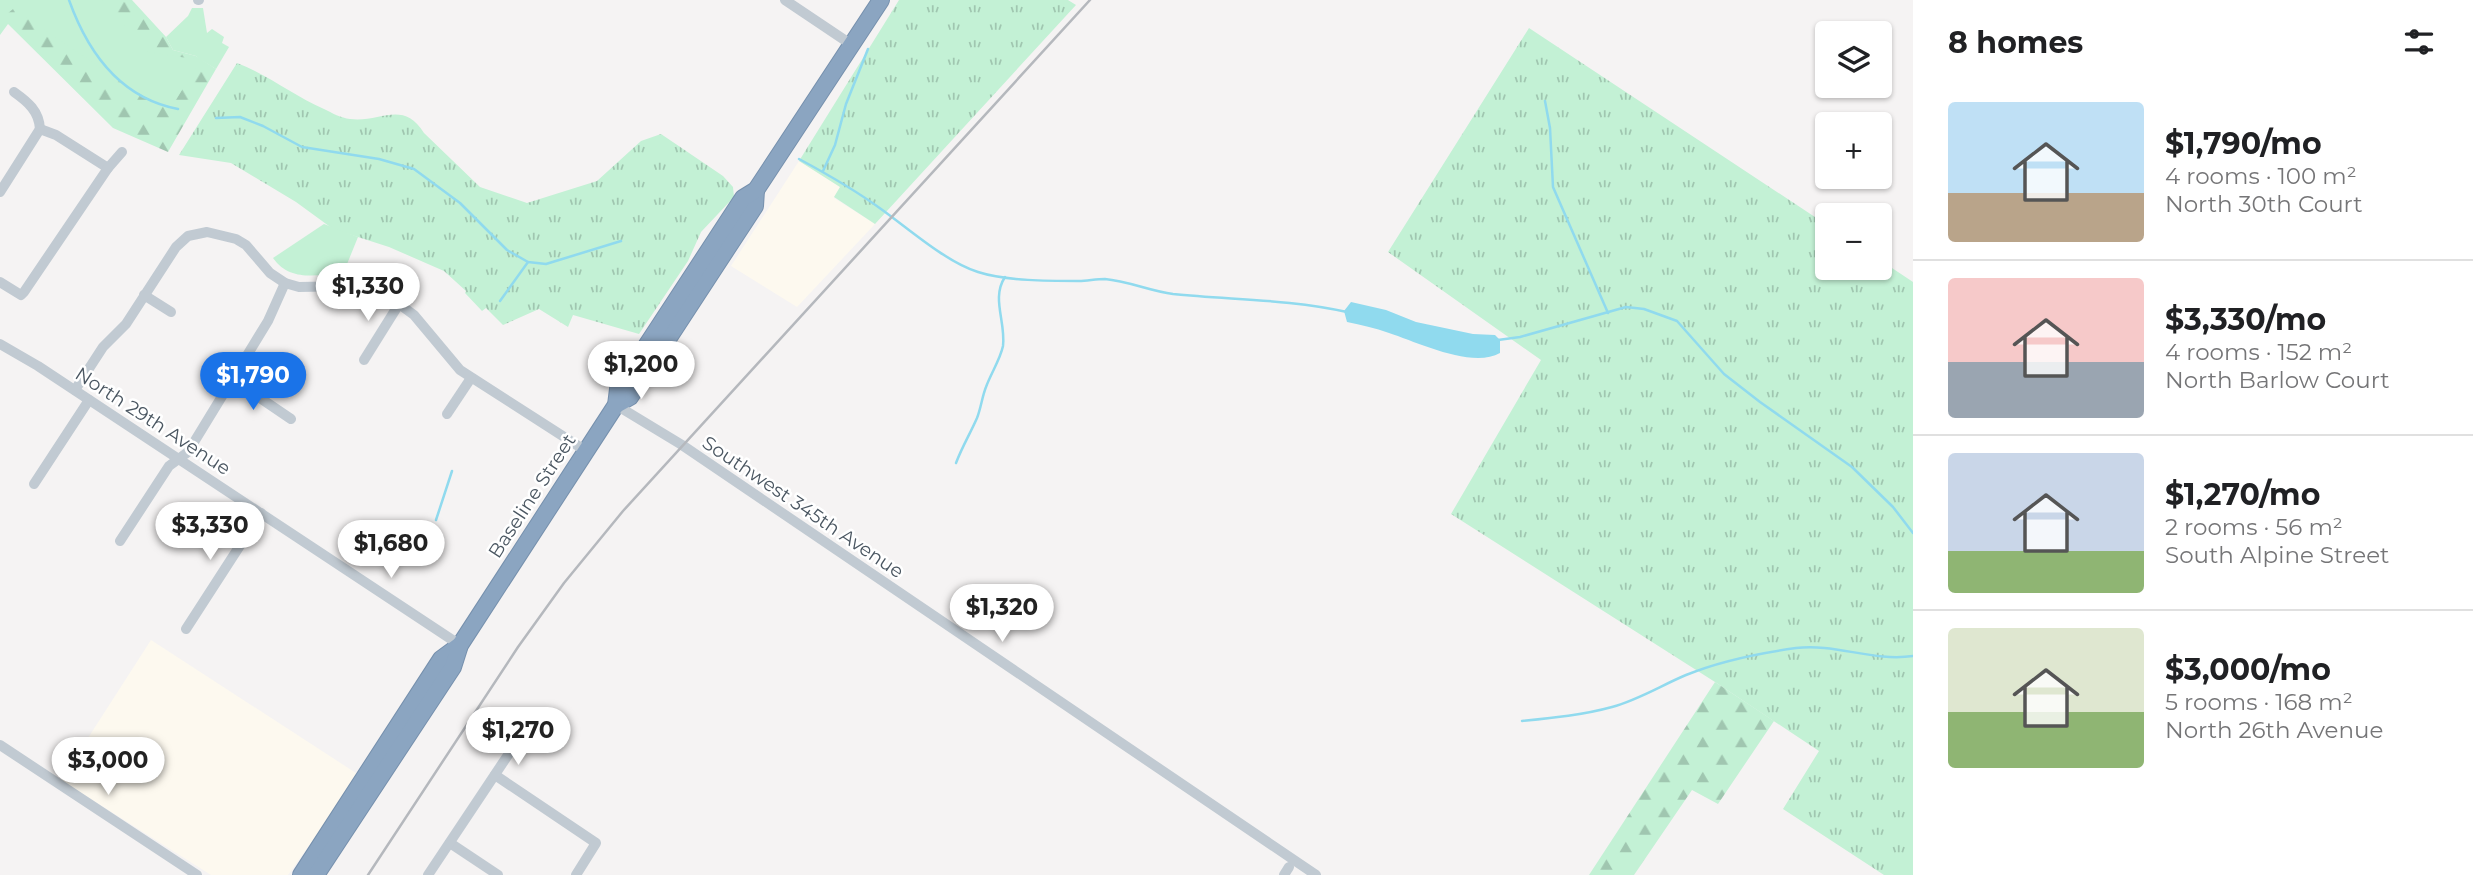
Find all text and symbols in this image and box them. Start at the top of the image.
map controls [1815,21,1892,280]
button: layers [1815,21,1892,98]
icon: filters [2400,23,2438,61]
text: 8 homes [1948,24,2083,61]
button: + [1815,112,1892,189]
text: $1,790/mo [2165,125,2322,162]
icon: home [2004,130,2088,214]
text: 4 rooms · 100 m² [2165,162,2357,190]
text: North 30th Court [2165,190,2363,218]
button: − [1815,203,1892,280]
pin: $1,330 [311,264,425,323]
text: $1,330 [332,272,404,300]
text: $3,330/mo [2165,301,2326,338]
icon: home [2004,306,2088,390]
text: 4 rooms · 152 m² [2165,338,2352,366]
pin: $1,200 [584,342,698,401]
text: $1,200 [604,350,678,378]
pin: $1,790 [196,352,310,412]
text: $1,790 [216,361,290,389]
street label: North 29th Avenue [71,362,235,480]
text: North Barlow Court [2165,366,2390,394]
street label: Baseline Street [483,429,581,562]
street label: Southwest 345th Avenue [698,431,908,583]
text: $1,270/mo [2165,476,2320,513]
icon: home [2004,481,2088,565]
pin: $3,330 [153,503,267,562]
text: $3,330 [171,511,249,539]
text: 2 rooms · 56 m² [2165,513,2343,541]
pin: $1,680 [334,520,448,580]
text: $1,680 [354,529,428,557]
text: South Alpine Street [2165,541,2389,569]
pin: $1,320 [945,584,1059,644]
text: $1,320 [966,593,1038,621]
text: $3,000/mo [2165,651,2331,688]
icon: home [2004,656,2088,740]
text: 5 rooms · 168 m² [2165,688,2353,716]
pin: $1,270 [461,708,575,767]
text: $1,270 [482,716,554,744]
text: North 26th Avenue [2165,716,2383,744]
pin: $3,000 [51,738,165,797]
text: $3,000 [68,746,148,774]

